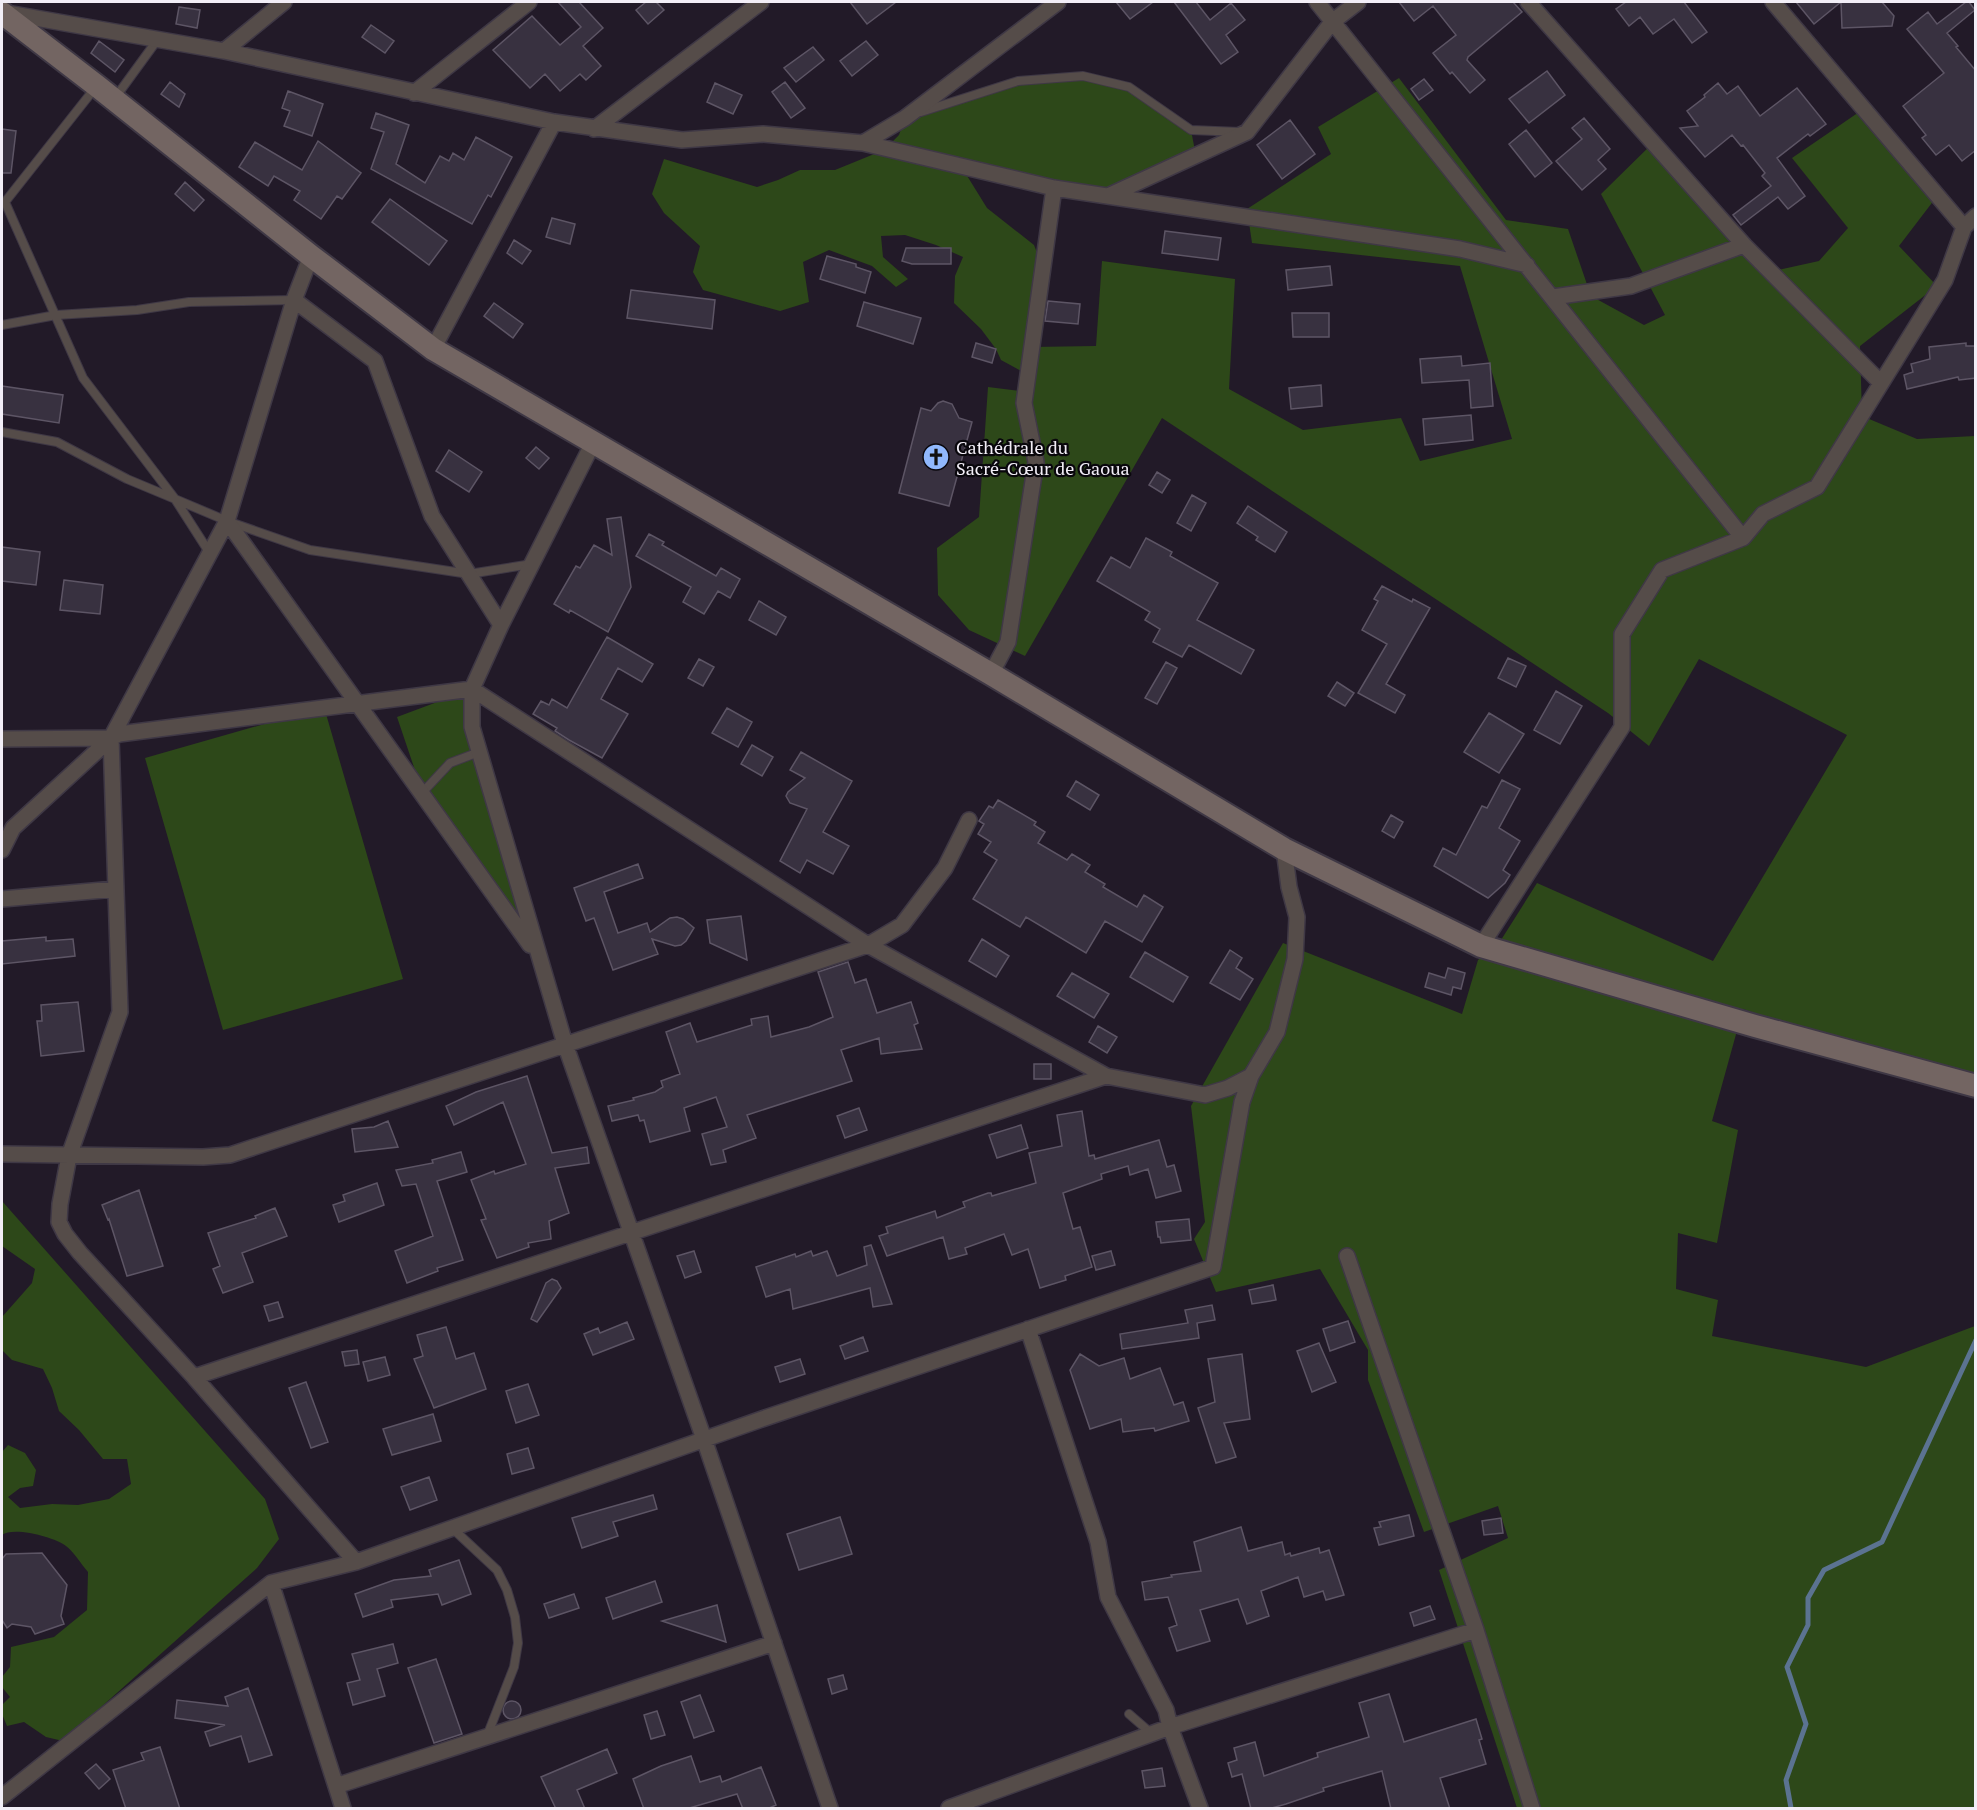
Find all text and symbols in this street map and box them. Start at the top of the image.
place label: Cathédrale du Sacré-Cœur de Gaoua [956,435,1130,480]
church icon: Cathédrale du Sacré-Cœur de Gaoua [921,442,951,472]

